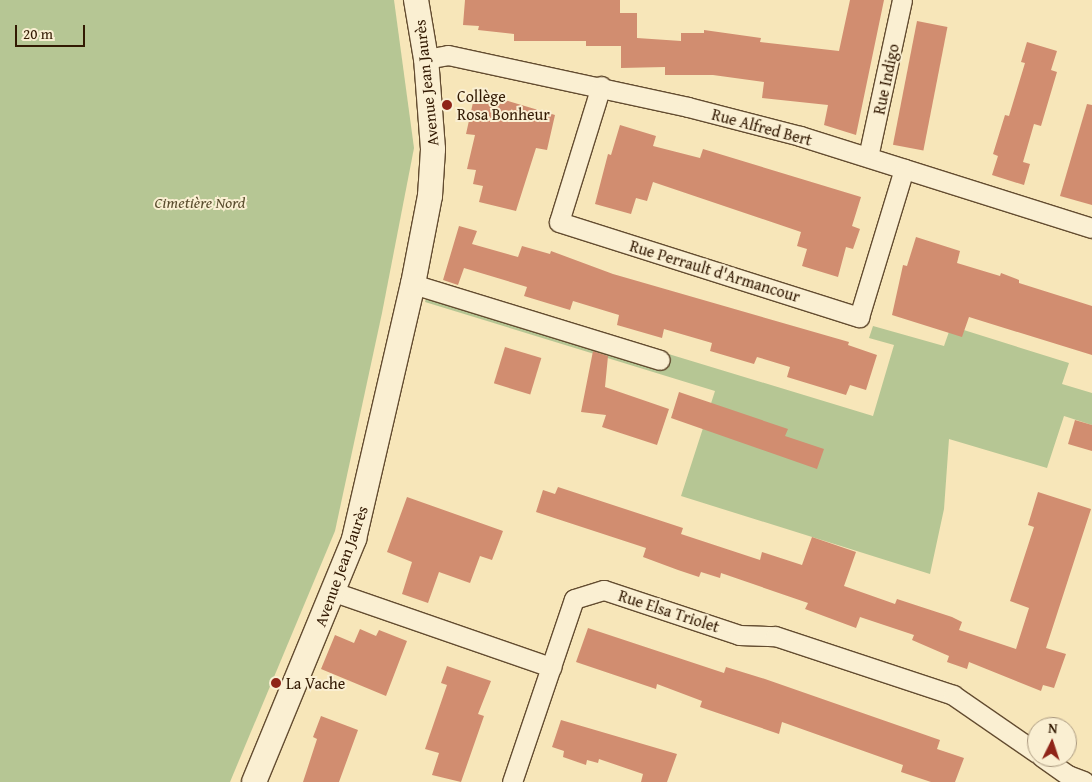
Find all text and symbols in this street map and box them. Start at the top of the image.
scale bar [18,15,88,47]
street label: Avenue Jean Jaurès [410,19,442,147]
text: 20 m [23,23,53,44]
street label: Rue Indigo [869,42,903,116]
place label: Collège Rosa Bonheur [457,86,550,124]
marker: Collège Rosa Bonheur [441,99,453,111]
street label: Rue Alfred Bert [710,104,814,150]
park label: Cimetière Nord [154,192,246,212]
street label: Rue Perrault d'Armancour [628,236,802,306]
street label: Avenue Jean Jaurès [310,503,372,629]
street label: Rue Elsa Triolet [616,586,722,636]
place label: La Vache [286,673,345,693]
marker: La Vache [270,677,282,689]
north arrow [1027,717,1077,767]
text: N [1048,718,1058,738]

